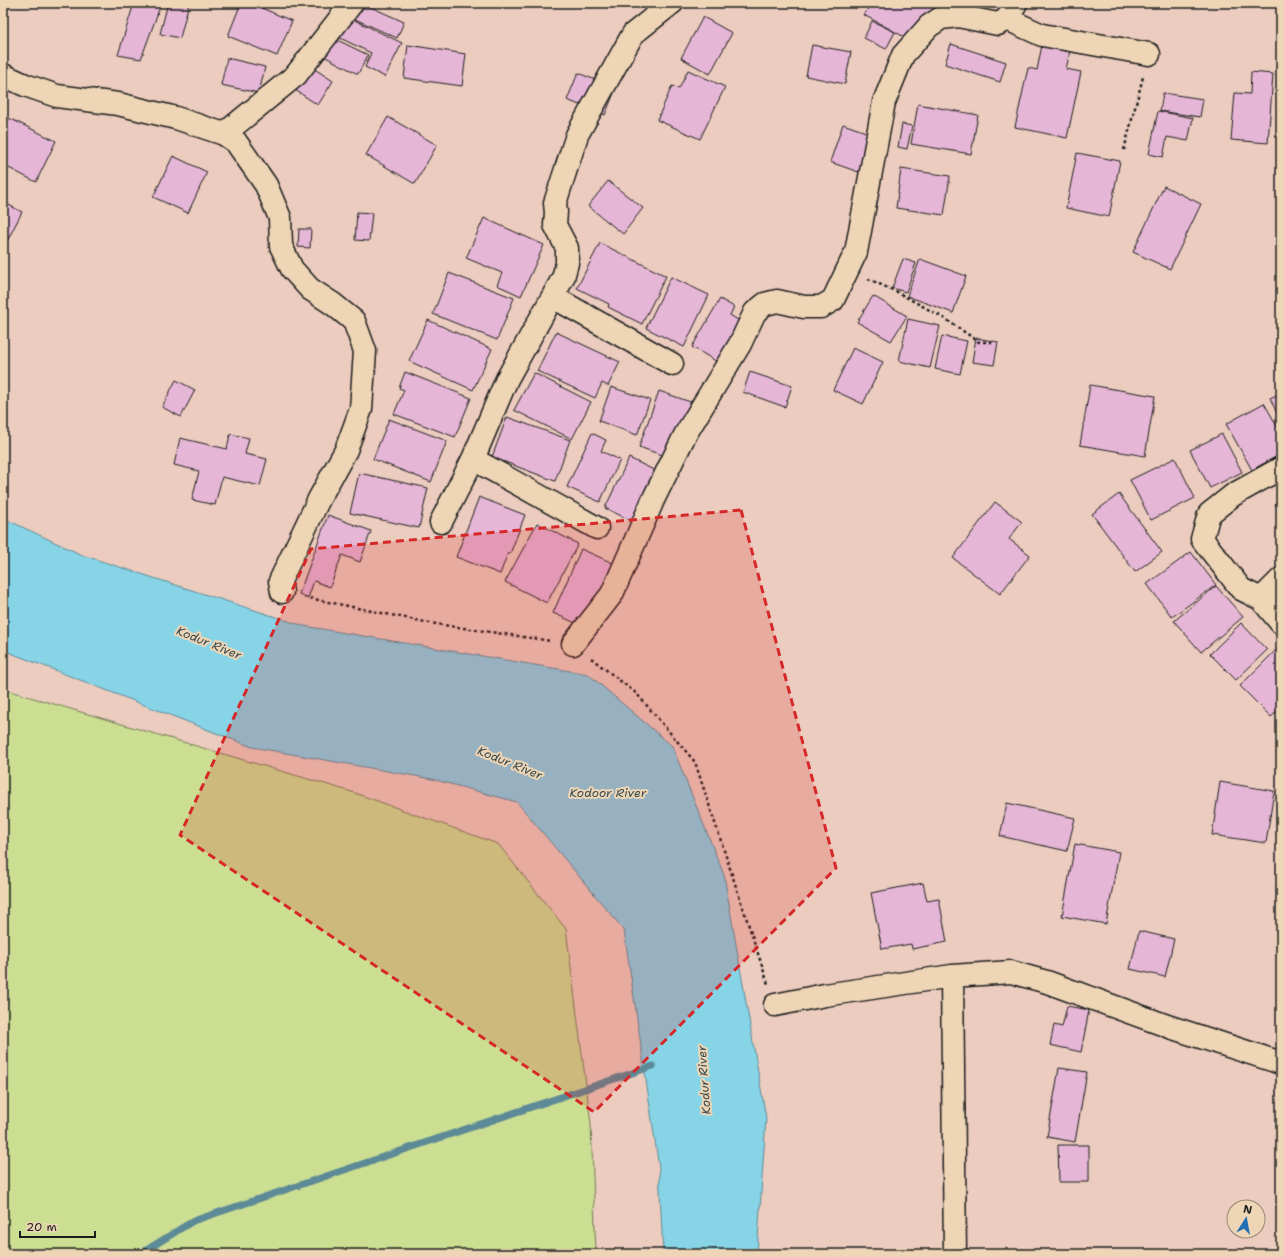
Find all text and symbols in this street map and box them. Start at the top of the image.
water label: Kodur River [174,623,244,663]
water label: Kodur River [475,743,545,783]
water label: Kodoor River [570,785,647,801]
water label: Kodur River [694,1045,714,1115]
north arrow [1226,1199,1266,1239]
text: N [1242,1201,1254,1218]
scale bar [20,1213,95,1239]
text: 20 m [26,1219,57,1235]

